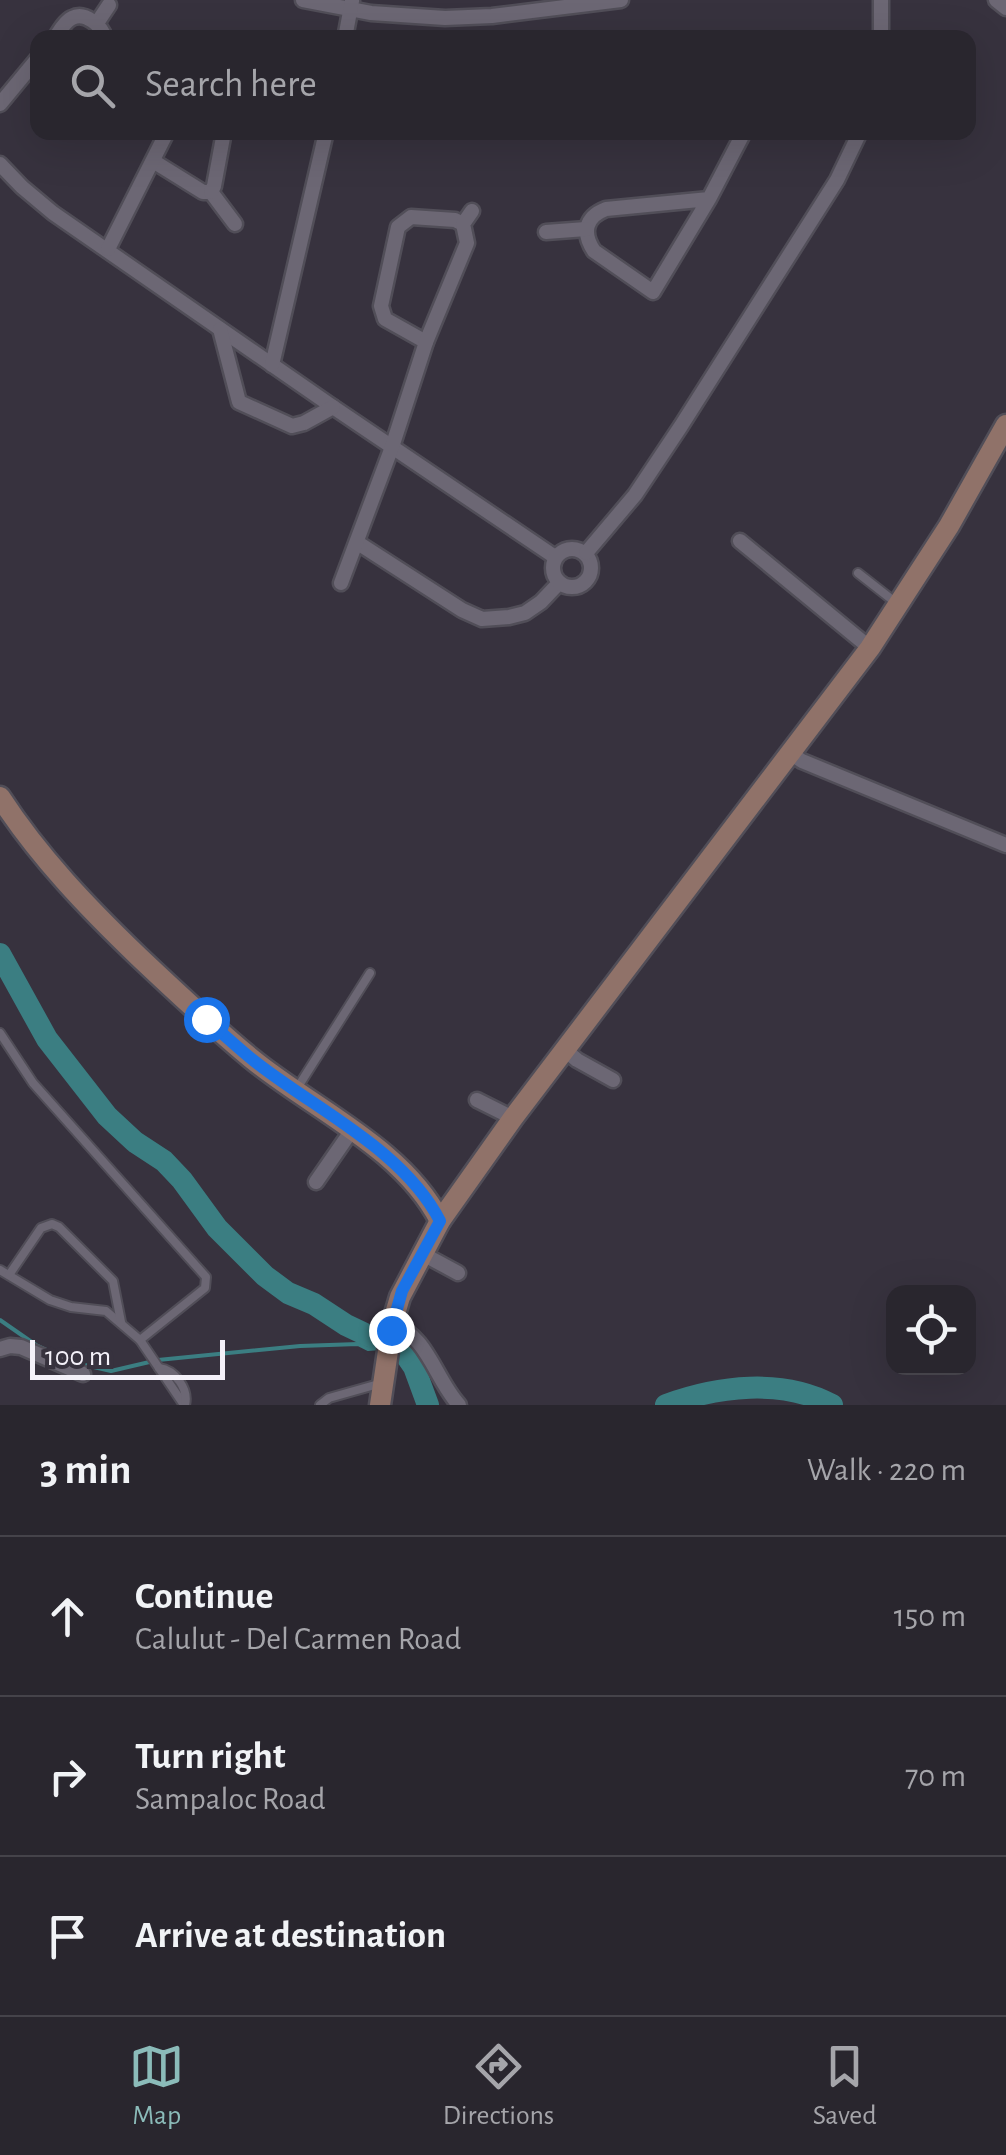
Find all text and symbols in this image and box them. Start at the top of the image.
search box [30,30,976,140]
icon: search [65,58,120,113]
text: Search here [145,66,317,104]
route start [184,997,230,1043]
map controls [886,1285,976,1375]
button: locate [886,1285,976,1375]
route end [369,1308,415,1354]
scale bar [30,1335,225,1380]
text: 100 m [45,1343,111,1371]
text: 3 min [40,1449,132,1491]
text: Walk · 220 m [807,1454,966,1486]
text: Continue [135,1578,273,1616]
icon: ahead [40,1589,95,1644]
text: 150 m [894,1600,966,1632]
text: Calulut - Del Carmen Road [135,1623,461,1655]
text: Turn right [135,1738,285,1776]
icon: right [40,1749,95,1804]
text: 70 m [905,1760,966,1792]
text: Sampaloc Road [135,1783,325,1815]
icon: arrive [40,1909,95,1964]
text: Arrive at destination [135,1917,446,1955]
tab: Map [129,2039,184,2133]
tab: Directions [443,2039,554,2133]
tab: Saved [813,2039,877,2133]

